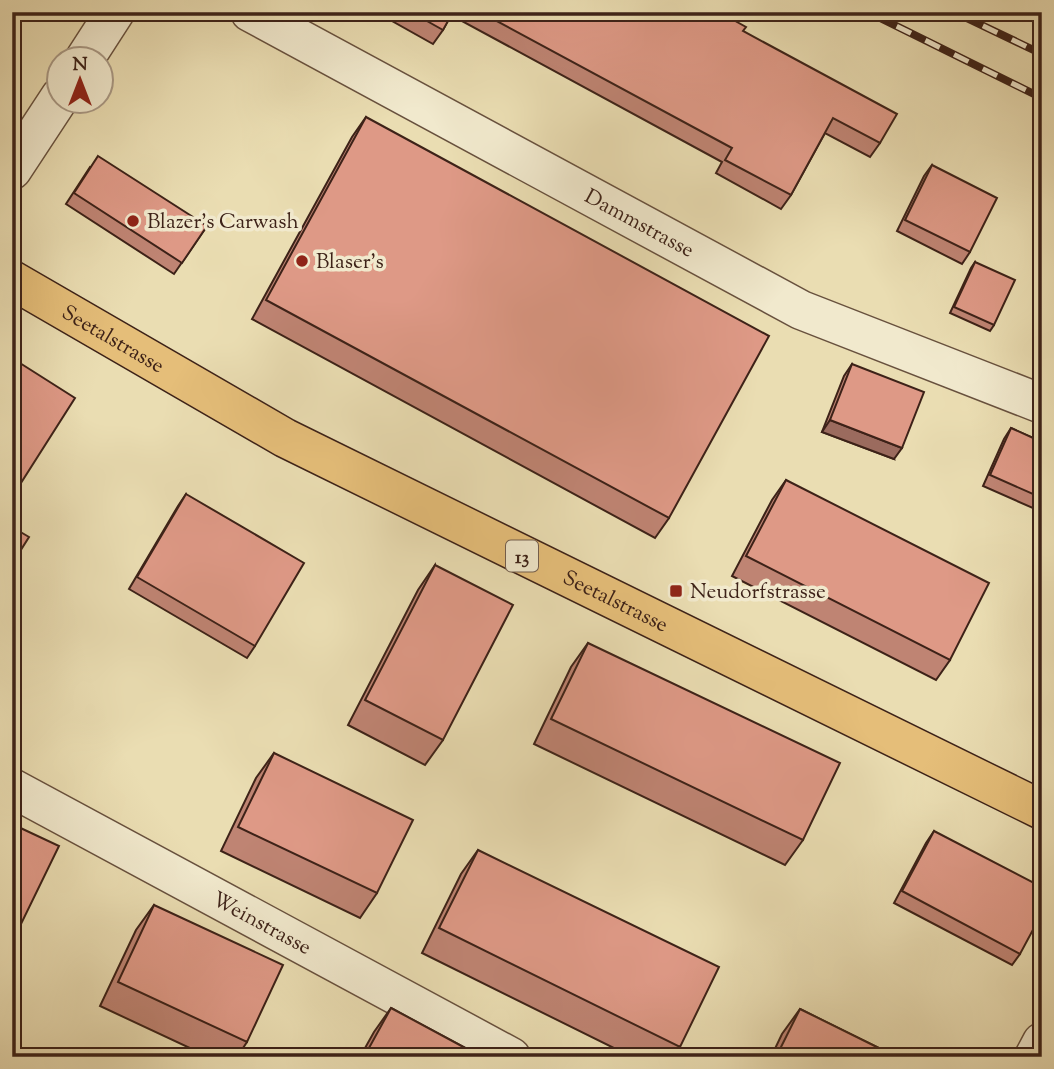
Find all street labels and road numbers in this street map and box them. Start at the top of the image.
street label: Dammstrasse [579,183,699,266]
street label: Seetalstrasse [55,299,169,382]
road number: 13 [506,540,538,572]
street label: Seetalstrasse [557,564,673,641]
street label: Weinstrasse [206,886,316,964]

